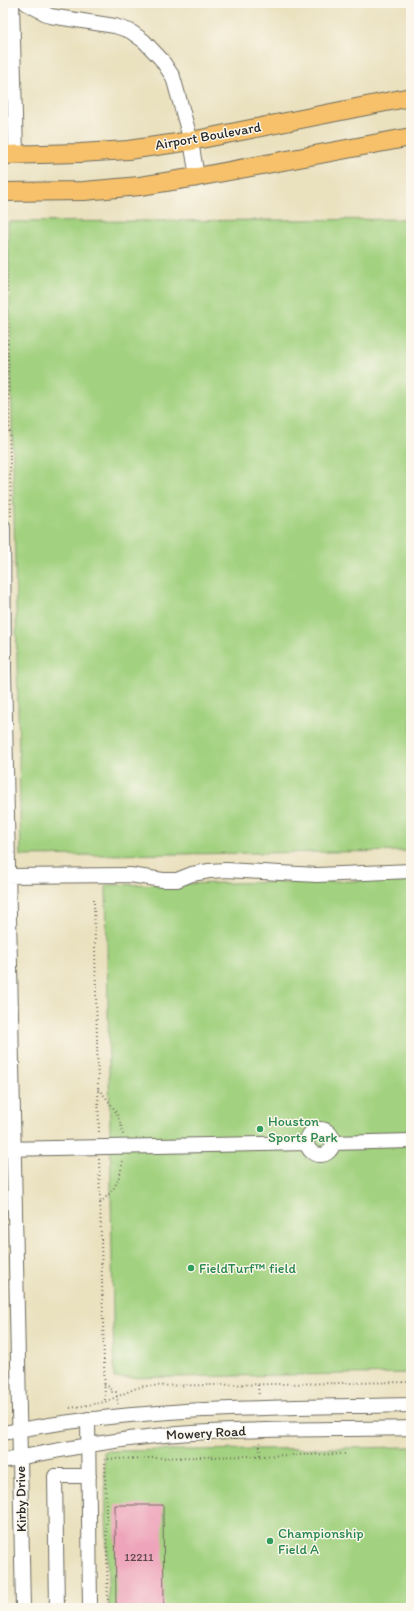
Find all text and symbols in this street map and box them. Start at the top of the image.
street label: Airport Boulevard [154,118,263,154]
place label: Houston Sports Park [268,1113,339,1146]
marker: Houston Sports Park [255,1124,265,1134]
place label: FieldTurf™ field [199,1260,296,1277]
marker: FieldTurf™ field [186,1263,196,1273]
street label: Mowery Road [166,1422,247,1444]
street label: Kirby Drive [12,1465,30,1532]
place label: Championship Field A [278,1525,364,1558]
marker: Championship Field A [265,1536,275,1546]
house number: 12211 [124,1550,154,1564]

